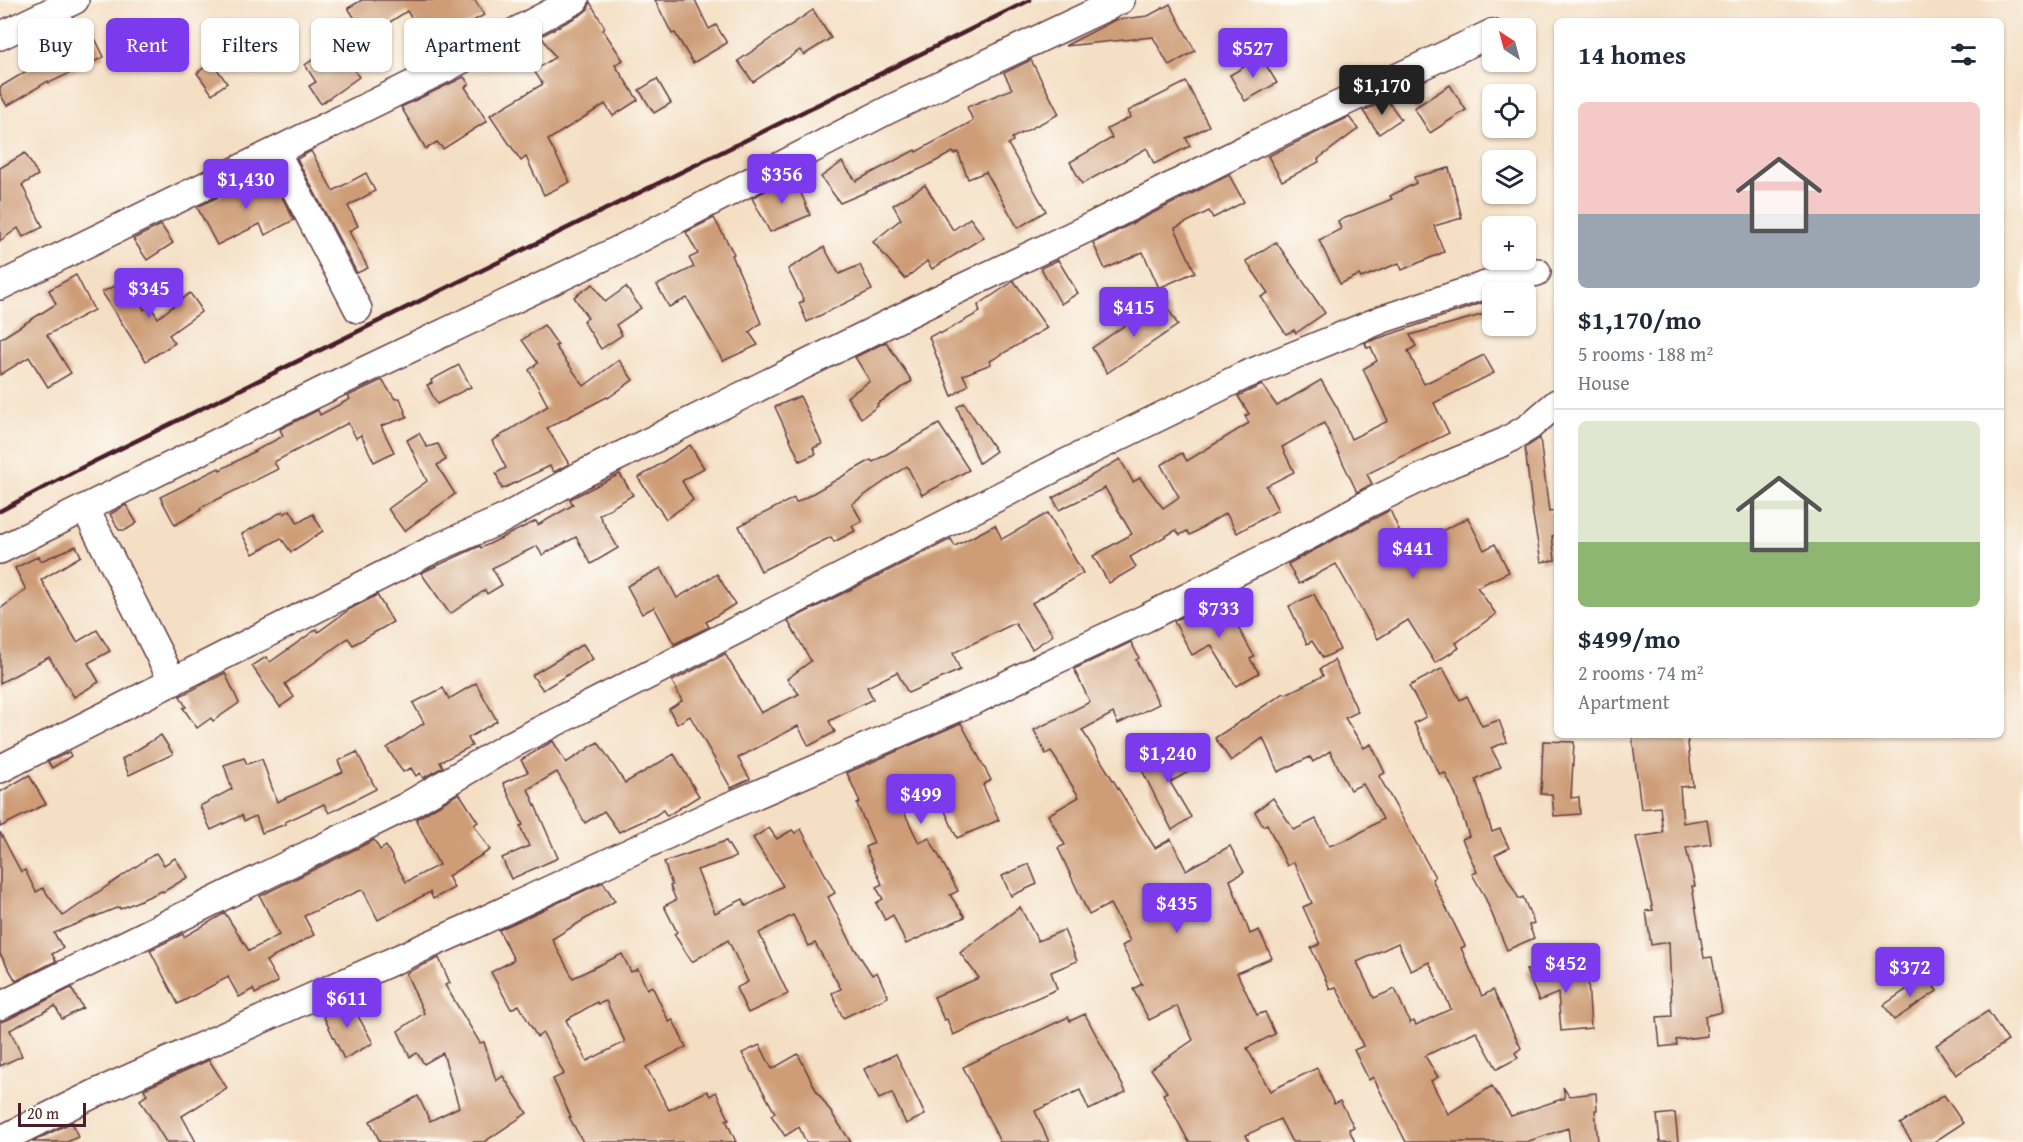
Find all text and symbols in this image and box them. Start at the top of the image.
chip: Buy [18,18,94,72]
chip: Rent [106,18,189,72]
chip: Filters [201,18,299,72]
chip: New [311,18,392,72]
chip: Apartment [404,18,542,72]
north arrow [1482,18,1536,72]
map controls [1482,18,1536,336]
pin: $527 [1217,28,1289,79]
text: $527 [1232,33,1274,62]
text: 14 homes [1578,35,1686,74]
icon: filters [1947,38,1980,71]
pin: $1,170 [1333,65,1431,116]
text: $1,170 [1353,70,1411,99]
button: locate [1482,84,1536,138]
icon: home [1725,141,1833,249]
button: layers [1482,150,1536,204]
pin: $356 [746,154,818,205]
pin: $1,430 [197,159,295,210]
text: $356 [761,159,803,188]
text: $1,430 [217,164,275,193]
button: + [1482,216,1536,270]
pin: $345 [113,268,185,319]
text: $345 [128,273,170,302]
button: − [1482,282,1536,336]
pin: $415 [1098,287,1170,338]
text: $415 [1113,292,1155,321]
text: $1,170/mo [1578,300,1701,339]
text: 5 rooms · 188 m² [1578,339,1713,368]
text: House [1578,368,1630,397]
icon: home [1725,460,1833,568]
pin: $441 [1377,528,1449,579]
text: $441 [1392,533,1434,562]
pin: $733 [1183,588,1255,639]
text: $733 [1198,593,1240,622]
text: $499/mo [1578,619,1680,658]
text: 2 rooms · 74 m² [1578,658,1704,687]
text: Apartment [1578,687,1670,716]
pin: $1,240 [1119,733,1217,784]
text: $1,240 [1139,738,1197,767]
pin: $499 [885,774,957,825]
text: $499 [900,779,942,808]
pin: $435 [1141,883,1213,934]
text: $435 [1156,888,1198,917]
pin: $452 [1530,943,1602,994]
pin: $372 [1874,947,1946,998]
text: $452 [1545,948,1587,977]
text: $372 [1889,952,1931,981]
pin: $611 [311,978,383,1029]
text: $611 [326,983,368,1012]
scale bar [18,1100,86,1128]
text: 20 m [27,1101,59,1125]

